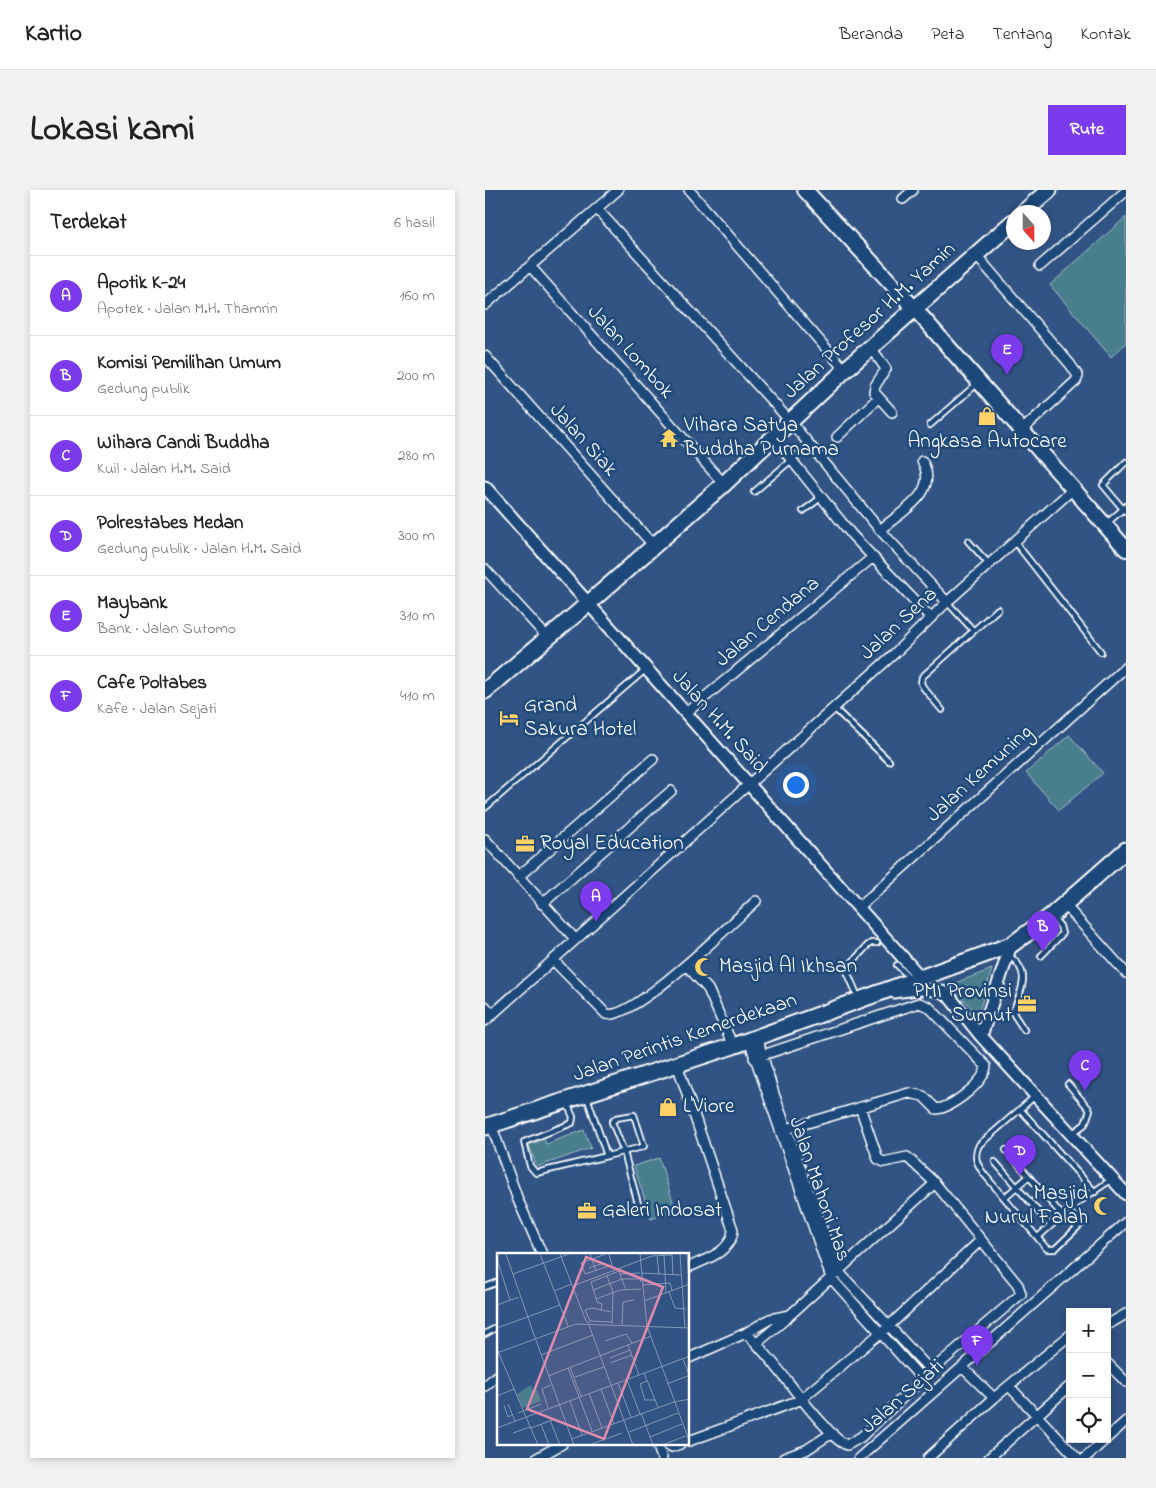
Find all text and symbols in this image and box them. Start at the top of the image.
text: Kartio [25,17,82,52]
text: Beranda [839,22,903,48]
text: Peta [931,22,964,48]
text: Tentang [992,22,1052,48]
text: Kontak [1080,22,1131,48]
text: Lokasi kami [30,105,195,156]
button: Rute [1048,105,1126,155]
north arrow [1006,205,1051,250]
text: Terdekat [50,208,127,238]
text: 6 hasil [394,211,435,235]
street label: Jalan Profesor H.M. Yamin [777,235,963,407]
text: Apotik K-24 [97,270,185,297]
text: A [61,284,71,308]
text: 160 m [400,284,435,308]
text: Apotek · Jalan M.H. Thamrin [97,297,278,321]
street label: Jalan Lombok [579,298,681,406]
pin: E [991,334,1023,375]
text: Komisi Pemilihan Umum [97,350,281,377]
text: B [61,364,71,388]
text: 200 m [397,364,435,388]
text: Gedung publik [97,377,190,401]
street label: Jalan Siak [542,397,625,484]
shop icon: Angkasa Autocare [976,405,998,427]
place label: Vihara Satya Buddha Purnama [683,411,839,465]
temple icon: Vihara Satya Buddha Purnama [658,427,680,449]
place label: Angkasa Autocare [907,427,1067,459]
text: Wihara Candi Buddha [97,430,269,457]
text: C [62,444,70,468]
text: 280 m [398,444,435,468]
text: Kuil · Jalan H.M. Said [97,457,231,481]
text: Polrestabes Medan [97,510,243,537]
text: D [60,524,72,548]
text: 300 m [398,524,435,548]
text: Gedung publik · Jalan H.M. Said [97,537,301,561]
street label: Jalan Cendana [709,569,827,675]
street label: Jalan Sena [853,580,945,668]
text: Maybank [97,590,167,617]
text: E [61,604,71,628]
text: 310 m [400,604,435,628]
text: Bank · Jalan Sutomo [97,617,236,641]
street label: Jalan H.M. Said [664,663,774,781]
text: Cafe Poltabes [97,670,207,697]
text: F [61,684,71,708]
text: 410 m [400,684,435,708]
place label: Grand Sakura Hotel [524,691,636,745]
text: Kafe · Jalan Sejati [97,697,217,721]
hotel icon: Grand Sakura Hotel [498,707,520,729]
street label: Jalan Kemuning [920,718,1041,831]
your location [783,772,809,798]
place label: Royal Education [540,829,684,861]
office icon: Royal Education [514,833,536,855]
pin: A [580,881,612,922]
pin: B [1027,911,1059,952]
place label: Masjid Al Ikhsan [719,952,857,982]
mosque icon: Masjid Al Ikhsan [693,956,715,978]
place label: PMI Provinsi Sumut [913,977,1012,1031]
street label: Jalan Perintis Kemerdekaan [569,986,801,1090]
office icon: PMI Provinsi Sumut [1016,993,1038,1015]
pin: C [1069,1050,1101,1091]
place label: L'Viore [683,1092,735,1122]
shop icon: L'Viore [657,1096,679,1118]
street label: Jalan Mahoni Mas [780,1113,858,1265]
pin: D [1004,1135,1036,1176]
place label: Masjid Nurul Falah [985,1179,1088,1233]
mosque icon: Masjid Nurul Falah [1092,1195,1114,1217]
place label: Galeri Indosat [602,1196,722,1226]
office icon: Galeri Indosat [576,1200,598,1222]
inset map [497,1253,690,1446]
map controls [1066,1308,1111,1443]
button: + [1066,1308,1111,1353]
pin: F [961,1325,993,1366]
street label: Jalan Sejati [855,1352,951,1442]
button: − [1066,1353,1111,1398]
button: locate [1066,1398,1111,1443]

